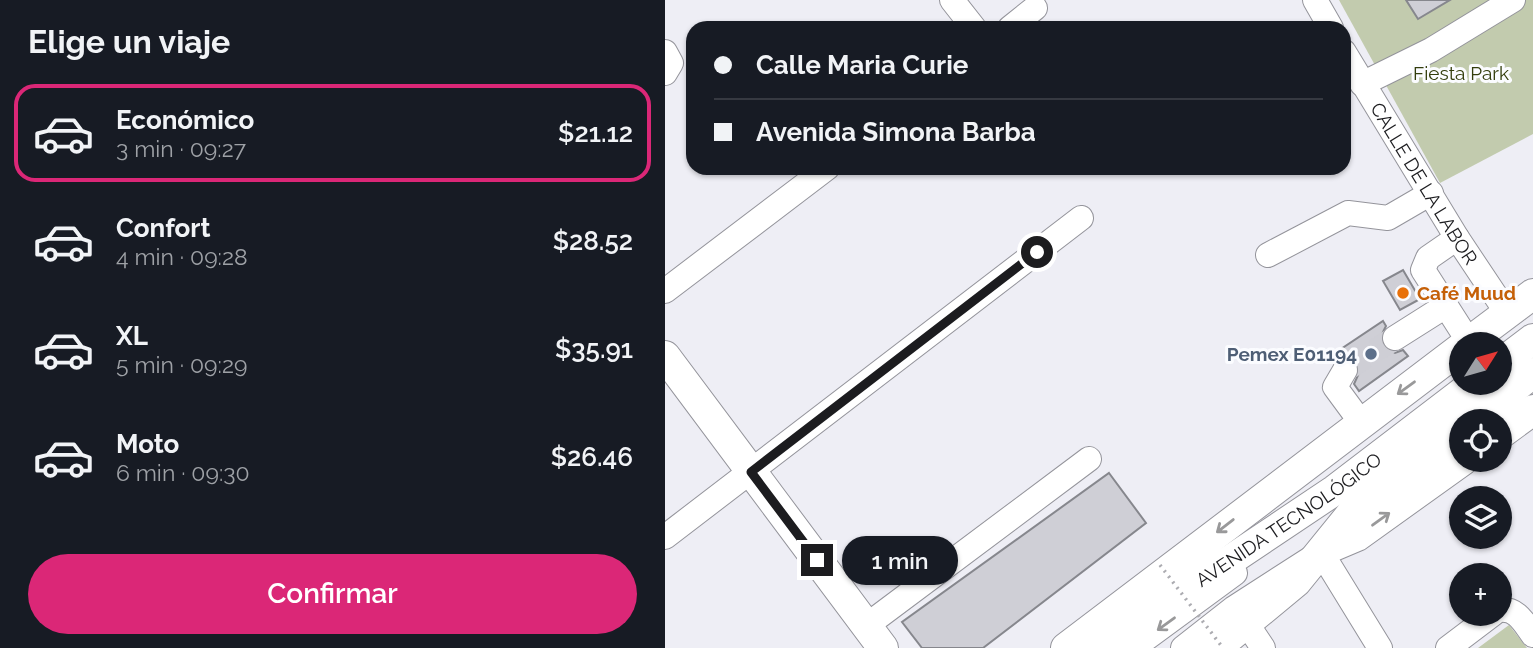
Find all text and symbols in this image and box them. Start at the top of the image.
text: Elige un viaje [28,23,230,60]
text: Calle Maria Curie [756,50,968,80]
park label: Fiesta Park [1413,62,1509,84]
street label: CALLE DE LA LABOR [1366,98,1482,268]
icon: car [32,102,95,165]
text: Económico [116,105,254,135]
text: Avenida Simona Barba [756,117,1036,147]
text: $21.12 [558,118,633,148]
text: 3 min · 09:27 [116,135,246,162]
icon: car [32,210,95,273]
text: Confort [116,213,210,243]
text: $28.52 [553,226,633,256]
route start [1021,236,1053,268]
text: 4 min · 09:28 [116,243,248,270]
place label: Café Muud [1417,282,1516,304]
marker: Café Muud [1395,285,1411,301]
icon: car [32,318,95,381]
text: XL [116,321,148,351]
north arrow [1449,332,1512,396]
map controls [1449,332,1512,626]
text: $35.91 [555,334,633,364]
place label: Pemex E01194 [1227,343,1357,365]
marker: Pemex E01194 [1363,346,1379,362]
text: 5 min · 09:29 [116,351,247,378]
one-way arrow [1397,381,1416,395]
button: locate [1449,409,1512,472]
icon: car [32,426,95,489]
text: Moto [116,429,179,459]
text: $26.46 [551,442,633,472]
street label: AVENIDA TECNOLÓGICO [1192,448,1386,591]
text: 6 min · 09:30 [116,459,250,486]
button: layers [1449,486,1512,549]
one-way arrow [1371,512,1390,526]
one-way arrow [1216,518,1235,533]
callout: 1 min [841,536,957,584]
route end [801,544,833,576]
text: 1 min [871,547,929,574]
button: Confirmar [28,554,637,634]
button: + [1449,563,1512,626]
one-way arrow [1157,616,1176,631]

